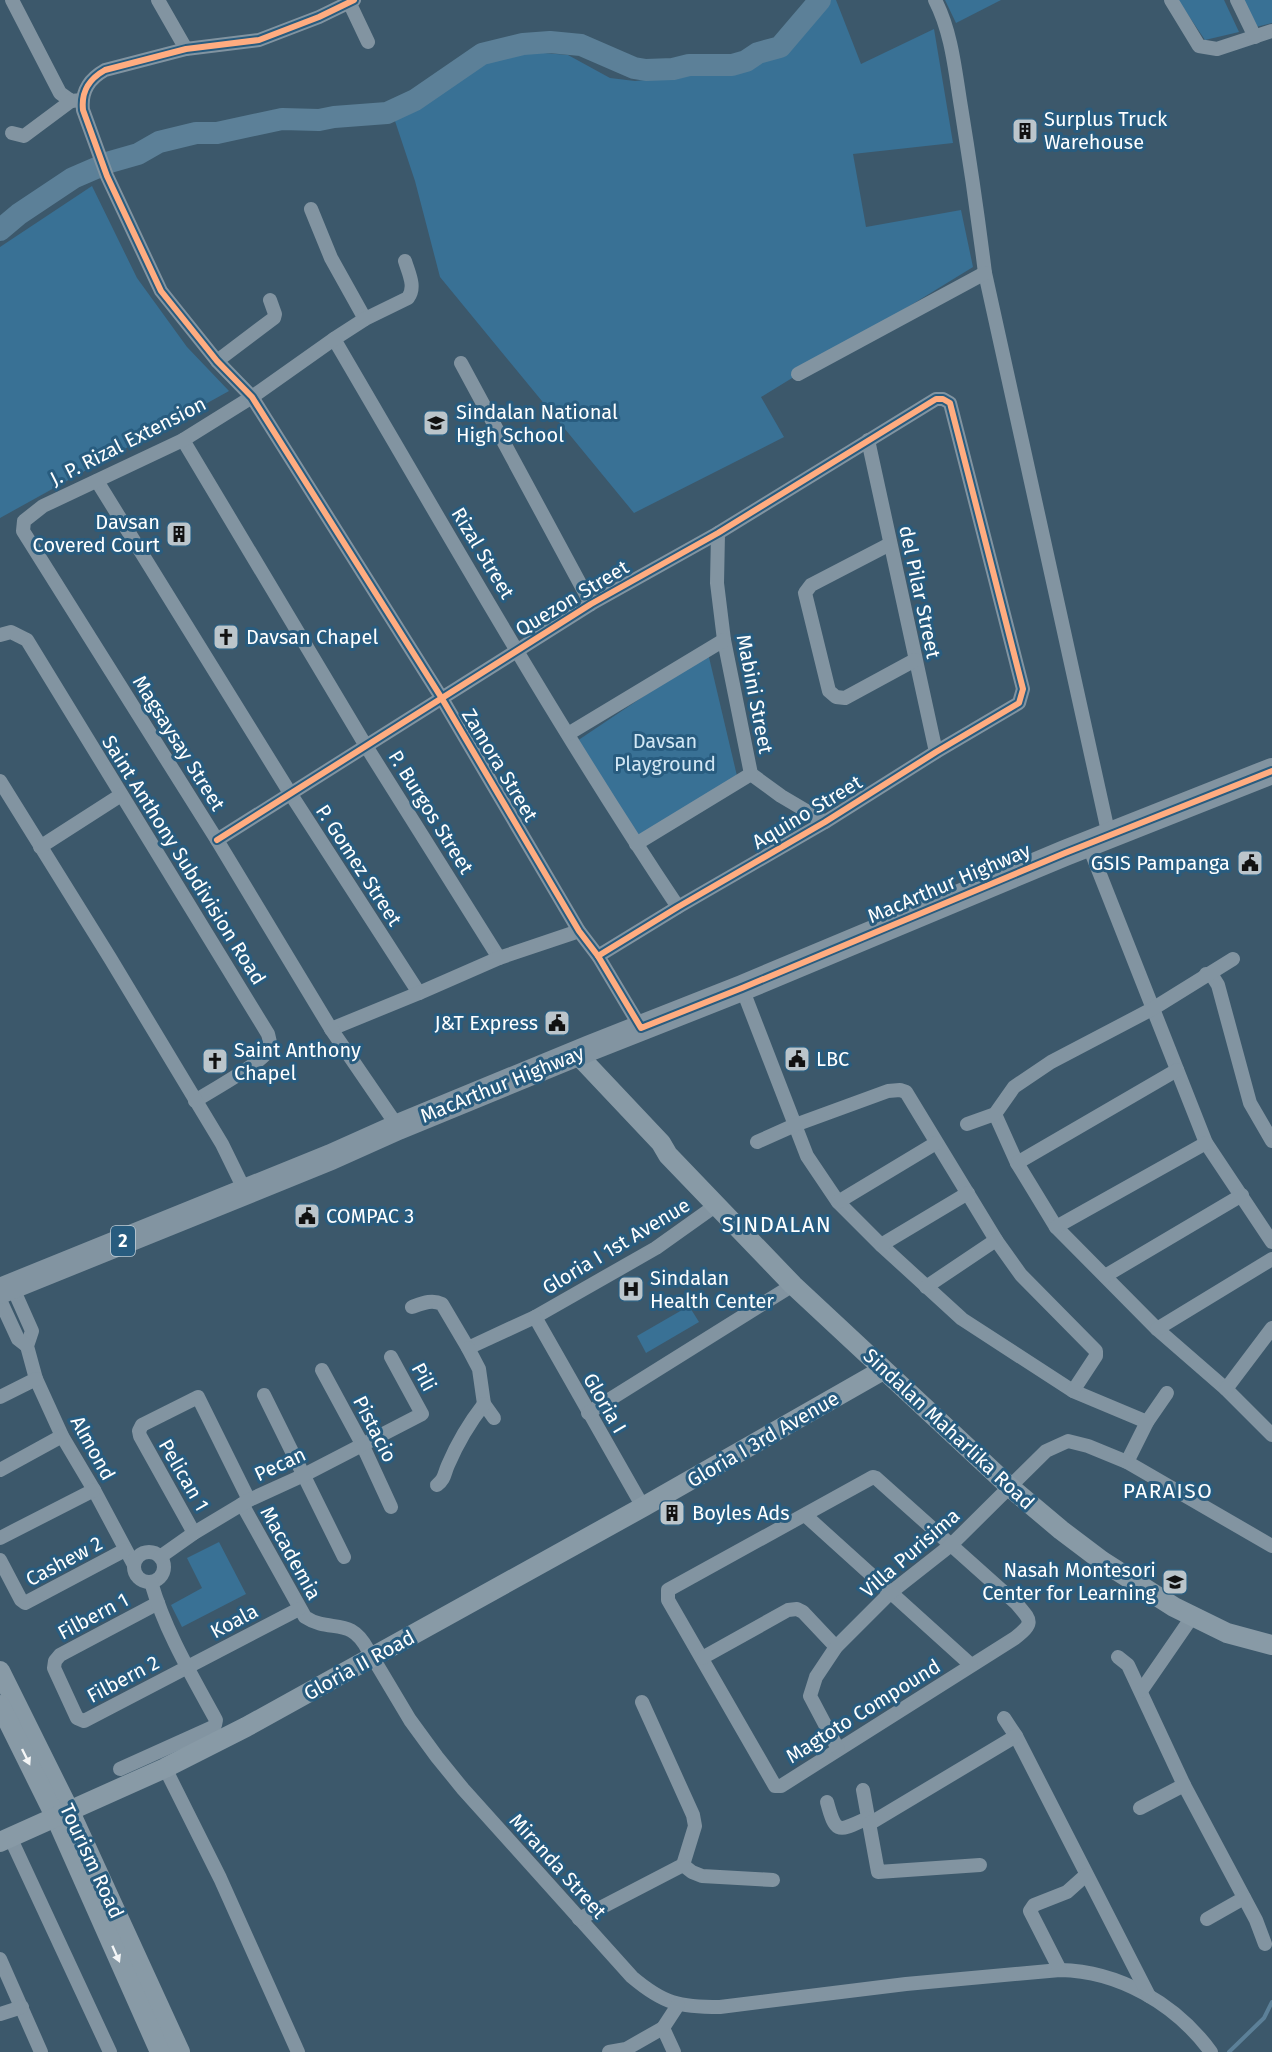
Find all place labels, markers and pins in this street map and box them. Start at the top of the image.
place label: Surplus Truck Warehouse [1044,107,1168,154]
building icon: Surplus Truck Warehouse [1010,116,1040,146]
place label: Sindalan National High School [456,400,618,447]
school or university icon: Sindalan National High School [421,408,451,438]
place label: Davsan Covered Court [33,510,161,557]
building icon: Davsan Covered Court [164,519,194,549]
church icon: Davsan Chapel [211,622,241,652]
place label: Davsan Chapel [246,625,378,649]
public building icon: GSIS Pampanga [1235,848,1265,878]
place label: GSIS Pampanga [1091,851,1230,875]
public building icon: J&T Express [542,1008,572,1038]
place label: J&T Express [434,1011,538,1035]
place label: Saint Anthony Chapel [234,1038,361,1085]
public building icon: LBC [782,1044,812,1074]
church icon: Saint Anthony Chapel [200,1046,230,1076]
place label: LBC [816,1047,849,1071]
public building icon: COMPAC 3 [292,1201,322,1231]
place label: COMPAC 3 [326,1204,414,1228]
place label: Sindalan Health Center [650,1266,774,1313]
hospital icon: Sindalan Health Center [616,1274,646,1304]
building icon: Boyles Ads [657,1498,687,1528]
place label: Boyles Ads [692,1501,790,1525]
place label: Nasah Montesori Center for Learning [982,1558,1157,1605]
school or university icon: Nasah Montesori Center for Learning [1160,1567,1190,1597]

